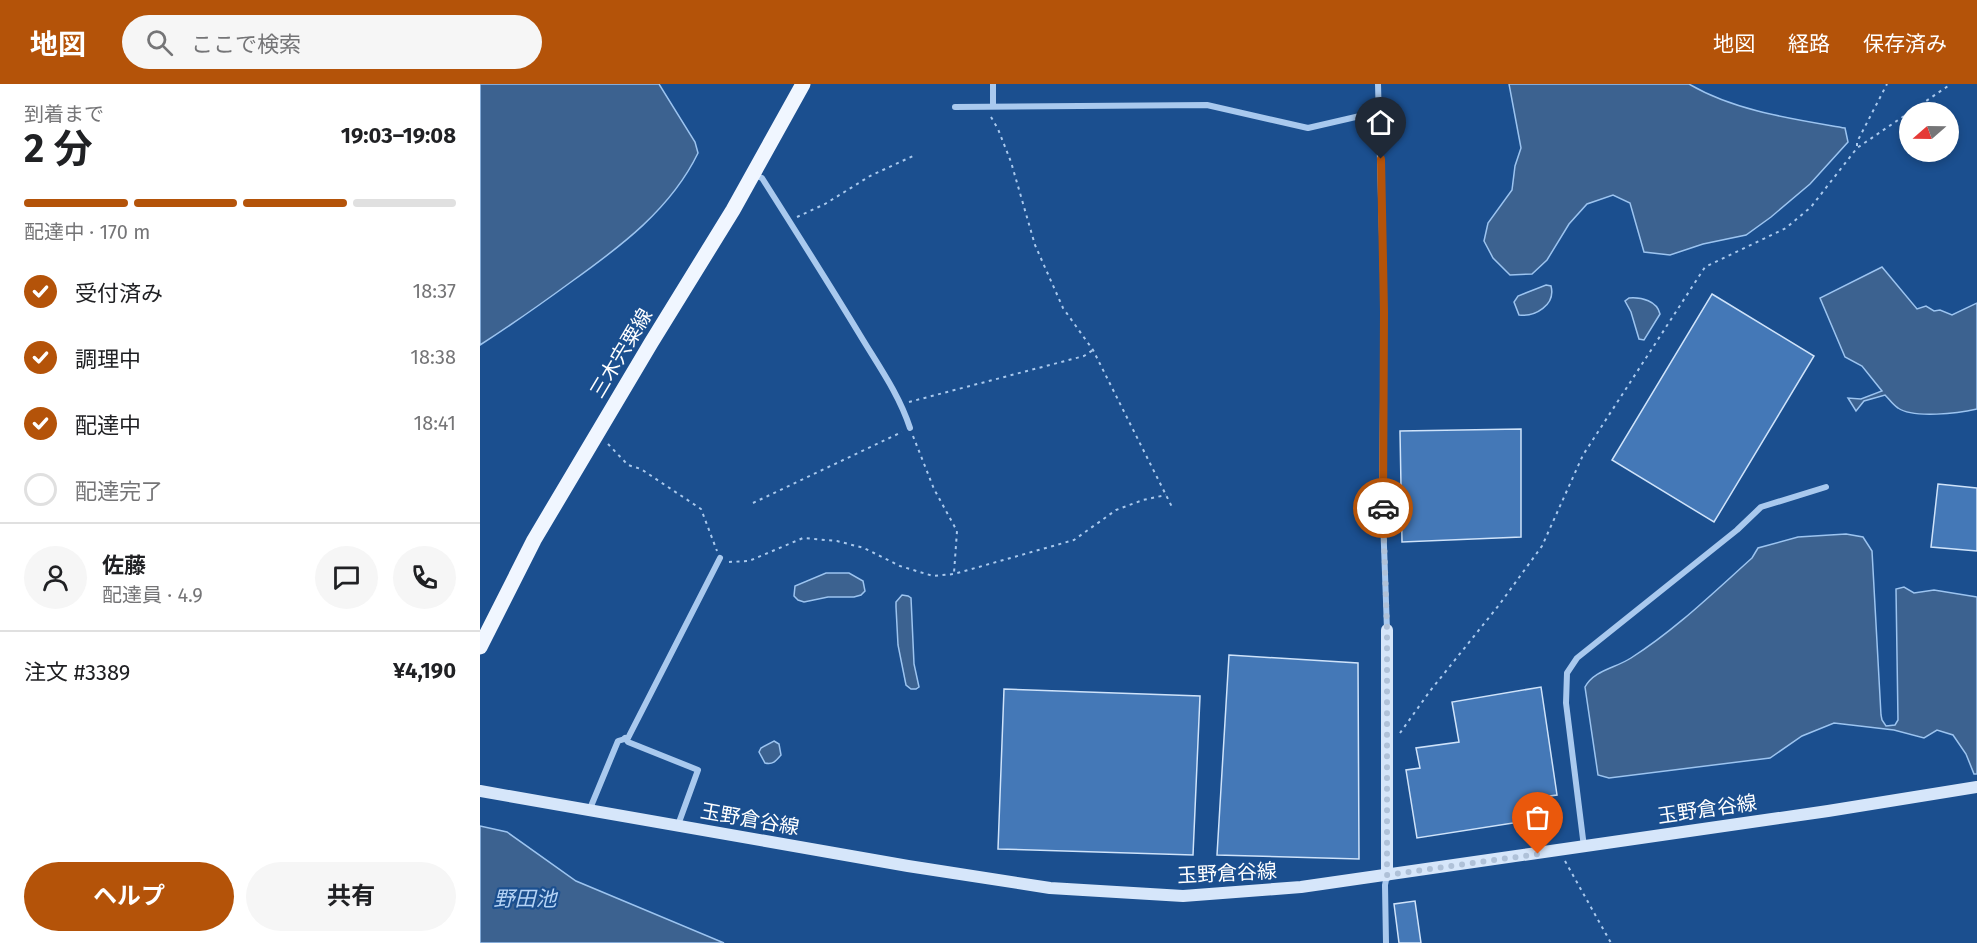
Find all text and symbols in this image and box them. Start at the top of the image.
search box [122,15,542,69]
icon: search [143,26,176,59]
text: 地図 [30,28,86,61]
text: ここで検索 [191,31,301,58]
text: 地図 [1713,31,1755,57]
text: 経路 [1788,31,1830,57]
text: 保存済み [1863,31,1947,57]
pin [1355,97,1406,159]
text: 到着まで [24,102,104,126]
north arrow [1899,102,1959,162]
map controls [1899,102,1959,162]
icon: home [1364,106,1397,139]
text: 19:03–19:08 [341,122,456,149]
text: 2 分 [24,126,92,172]
text: 配達中 · 170 m [24,220,150,244]
icon: check [24,275,57,308]
text: 18:37 [413,279,456,303]
text: 受付済み [75,280,163,307]
street label: 三木宍粟線 [585,304,657,402]
icon: check [24,341,57,374]
text: 18:38 [410,345,456,369]
text: 調理中 [75,346,141,373]
icon: check [24,407,57,440]
text: 18:41 [413,411,456,435]
text: 配達中 [75,412,141,439]
text: 配達完了 [75,478,163,505]
courier [1353,478,1413,538]
icon: car [1367,492,1400,525]
button: person [24,546,87,609]
button: chat [315,546,378,609]
button: phone [393,546,456,609]
text: 佐藤 [102,552,146,579]
text: 配達員 · 4.9 [102,583,203,607]
text: ¥4,190 [393,657,456,684]
text: 注文 #3389 [24,659,130,686]
street label: 玉野倉谷線 [1656,790,1758,828]
pin [1512,792,1563,854]
street label: 玉野倉谷線 [699,798,801,840]
icon: bag [1521,801,1554,834]
street label: 玉野倉谷線 [1176,858,1278,888]
button: ヘルプ [24,862,234,931]
button: 共有 [246,862,456,931]
water label: 野田池 [494,886,558,912]

